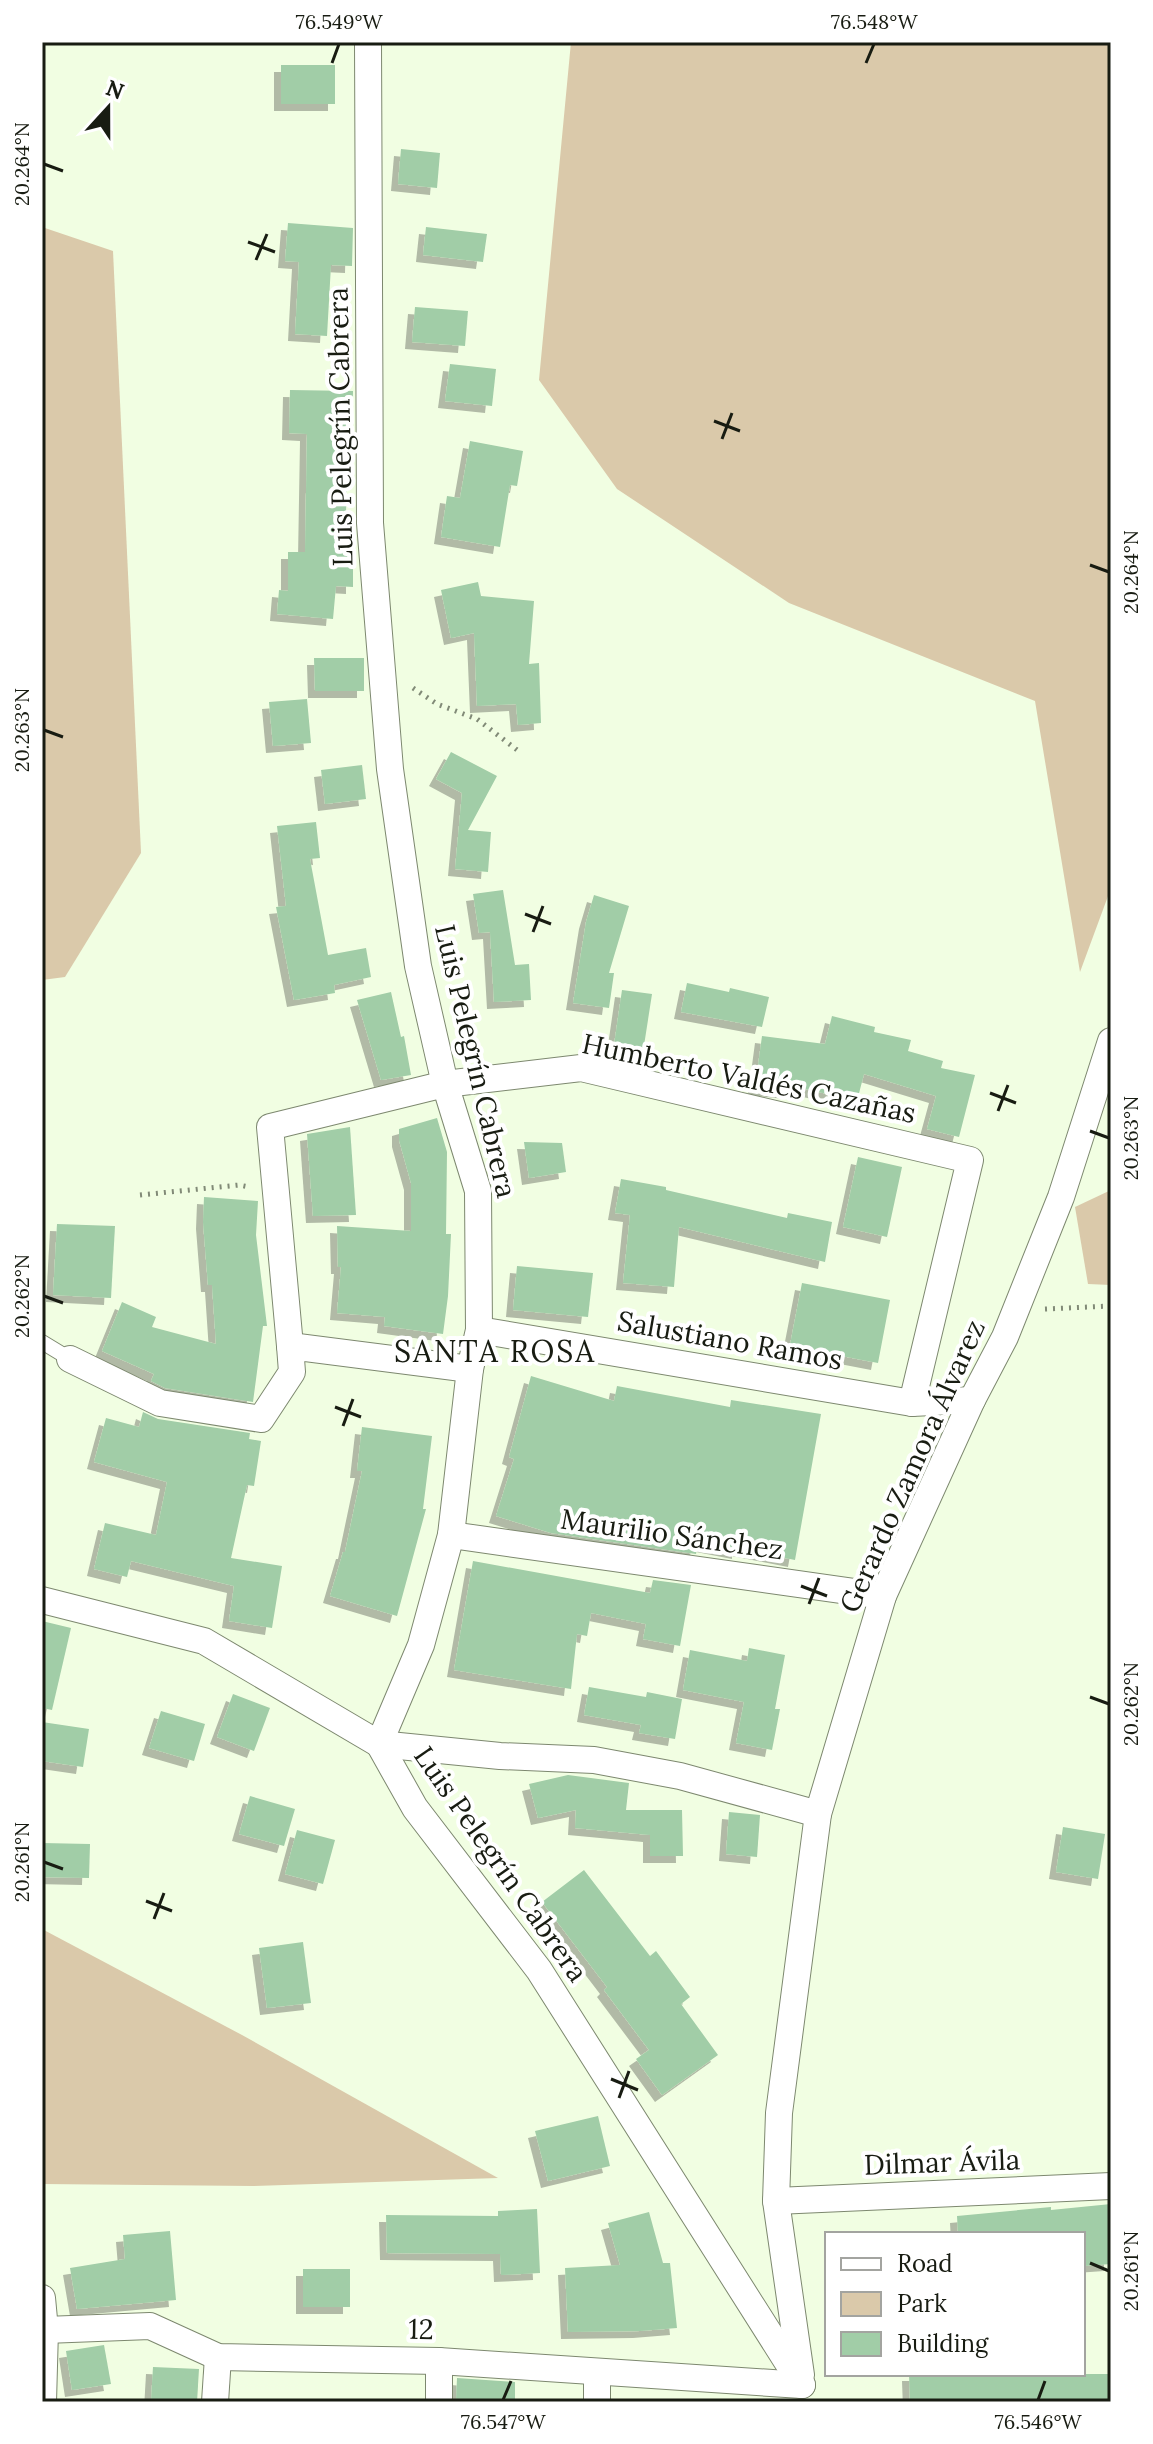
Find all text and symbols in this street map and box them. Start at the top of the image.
text: 76.549°W [296,9,384,34]
text: 76.548°W [831,9,918,34]
north arrow [68,68,148,148]
text: N [102,73,128,105]
text: 20.264°N [9,122,34,206]
street label: Luis Pelegrín Cabrera [320,287,360,567]
text: 20.264°N [1118,530,1143,614]
text: 20.263°N [9,688,34,772]
street label: Luis Pelegrín Cabrera [427,921,525,1201]
street label: Humberto Valdés Cazañas [579,1025,919,1131]
text: 20.263°N [1118,1096,1143,1180]
text: 20.262°N [9,1254,34,1338]
street label: Salustiano Ramos [615,1302,845,1378]
street label: Gerardo Zamora Álvarez [831,1314,993,1618]
district label: SANTA ROSA [394,1332,596,1370]
street label: Maurilio Sánchez [558,1501,786,1567]
text: 20.262°N [1118,1662,1143,1746]
street label: Luis Pelegrín Cabrera [406,1739,596,1989]
text: 20.261°N [9,1822,34,1902]
street label: Dilmar Ávila [863,2141,1021,2183]
text: 20.261°N [1118,2231,1143,2311]
legend [825,2232,1085,2376]
text: Road [897,2248,953,2279]
text: Park [897,2288,947,2319]
street label: 12 [408,2311,434,2347]
text: Building [897,2328,989,2359]
text: 76.547°W [461,2409,546,2434]
text: 76.546°W [995,2409,1083,2434]

